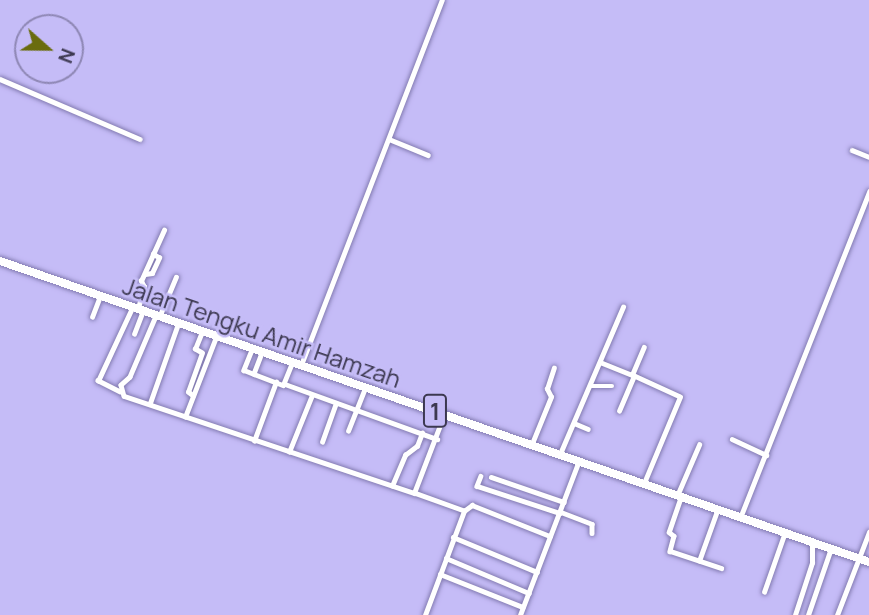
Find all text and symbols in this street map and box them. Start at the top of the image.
north arrow [14,14,84,84]
text: N [52,45,81,67]
street label: Jalan Tengku Amir Hamzah [119,271,405,393]
road number: 1 [423,392,447,430]

